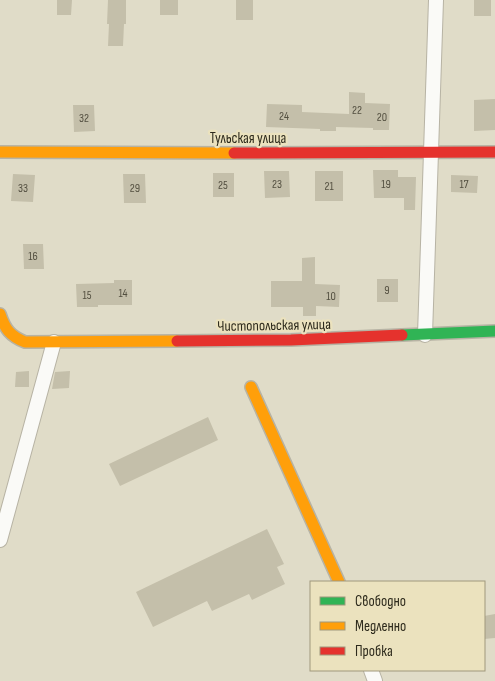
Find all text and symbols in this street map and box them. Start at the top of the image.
house number: 22 [352,103,362,118]
house number: 24 [279,109,289,124]
house number: 20 [377,110,387,125]
house number: 32 [79,111,89,126]
street label: Тульская улица [210,129,287,148]
house number: 23 [272,177,282,192]
house number: 19 [381,177,391,192]
house number: 17 [460,177,469,192]
house number: 25 [218,178,228,193]
house number: 21 [324,179,334,194]
house number: 33 [18,181,28,196]
house number: 29 [130,181,140,196]
house number: 16 [28,249,38,264]
house number: 9 [384,283,390,298]
house number: 14 [118,286,128,301]
house number: 15 [82,288,92,303]
house number: 10 [326,289,336,304]
street label: Чистопольская улица [217,315,331,336]
legend [310,581,485,671]
text: Свободно [355,592,406,611]
text: Медленно [355,617,406,636]
text: Пробка [355,642,393,661]

